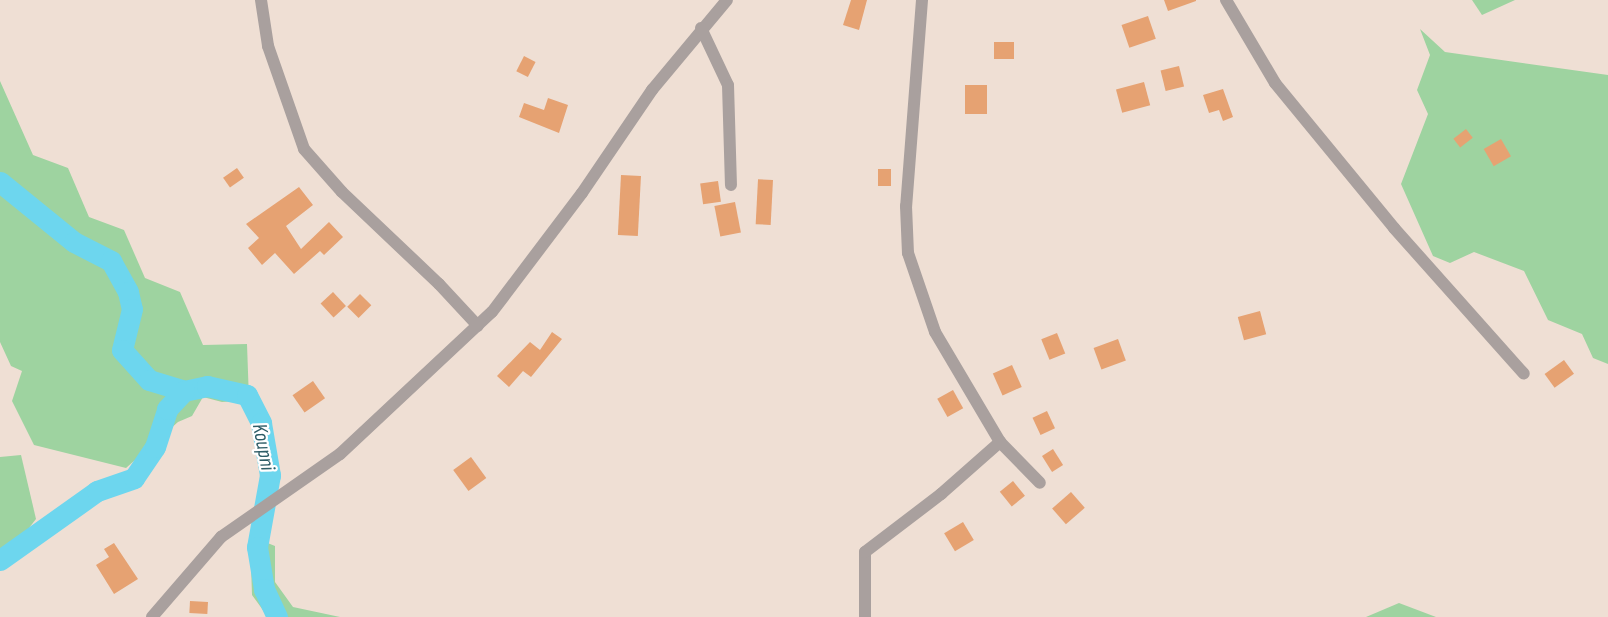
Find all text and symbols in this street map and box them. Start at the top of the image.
water label: Koupni [246,421,280,473]

